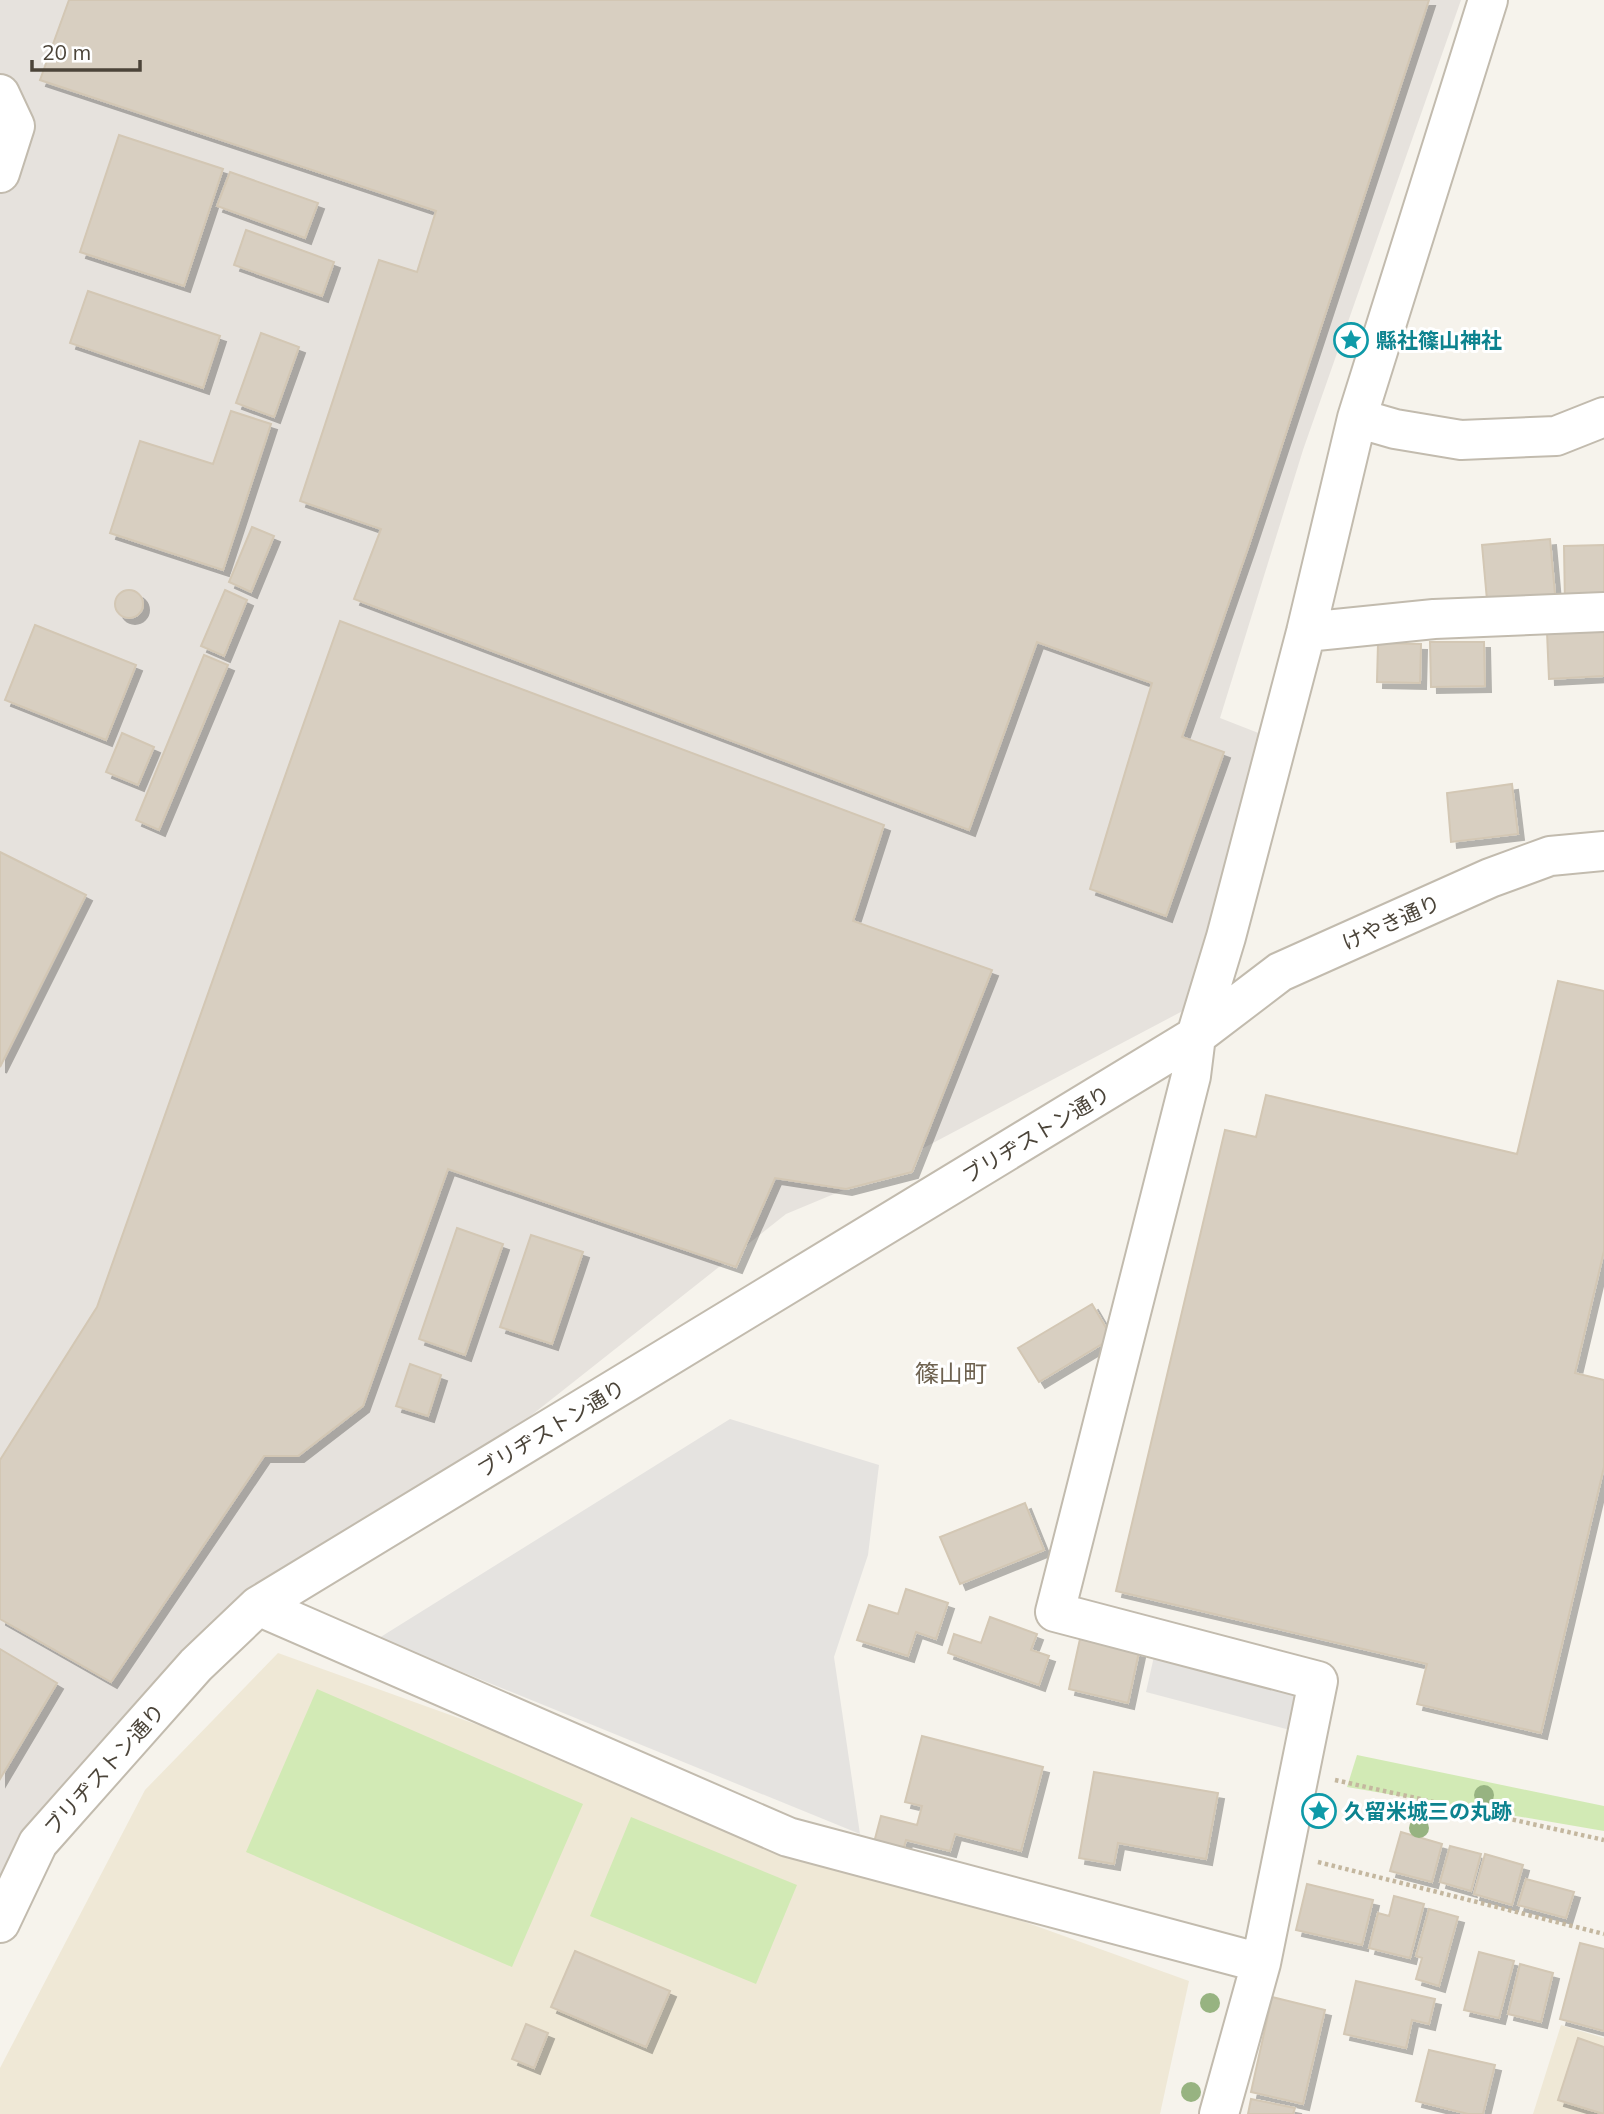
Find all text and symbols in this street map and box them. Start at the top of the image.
scale bar [32,28,140,72]
text: 20 m [42,39,91,65]
place icon: 縣社篠山神社 [1332,321,1370,359]
place label: 縣社篠山神社 [1376,327,1502,353]
street label: けやき通り [1338,889,1444,955]
street label: ブリヂストン通り [957,1080,1115,1188]
district label: 篠山町 [915,1358,987,1388]
street label: ブリヂストン通り [472,1374,630,1482]
street label: ブリヂストン通り [38,1698,170,1840]
place icon: 久留米城三の丸跡 [1300,1792,1338,1830]
place label: 久留米城三の丸跡 [1344,1798,1512,1824]

